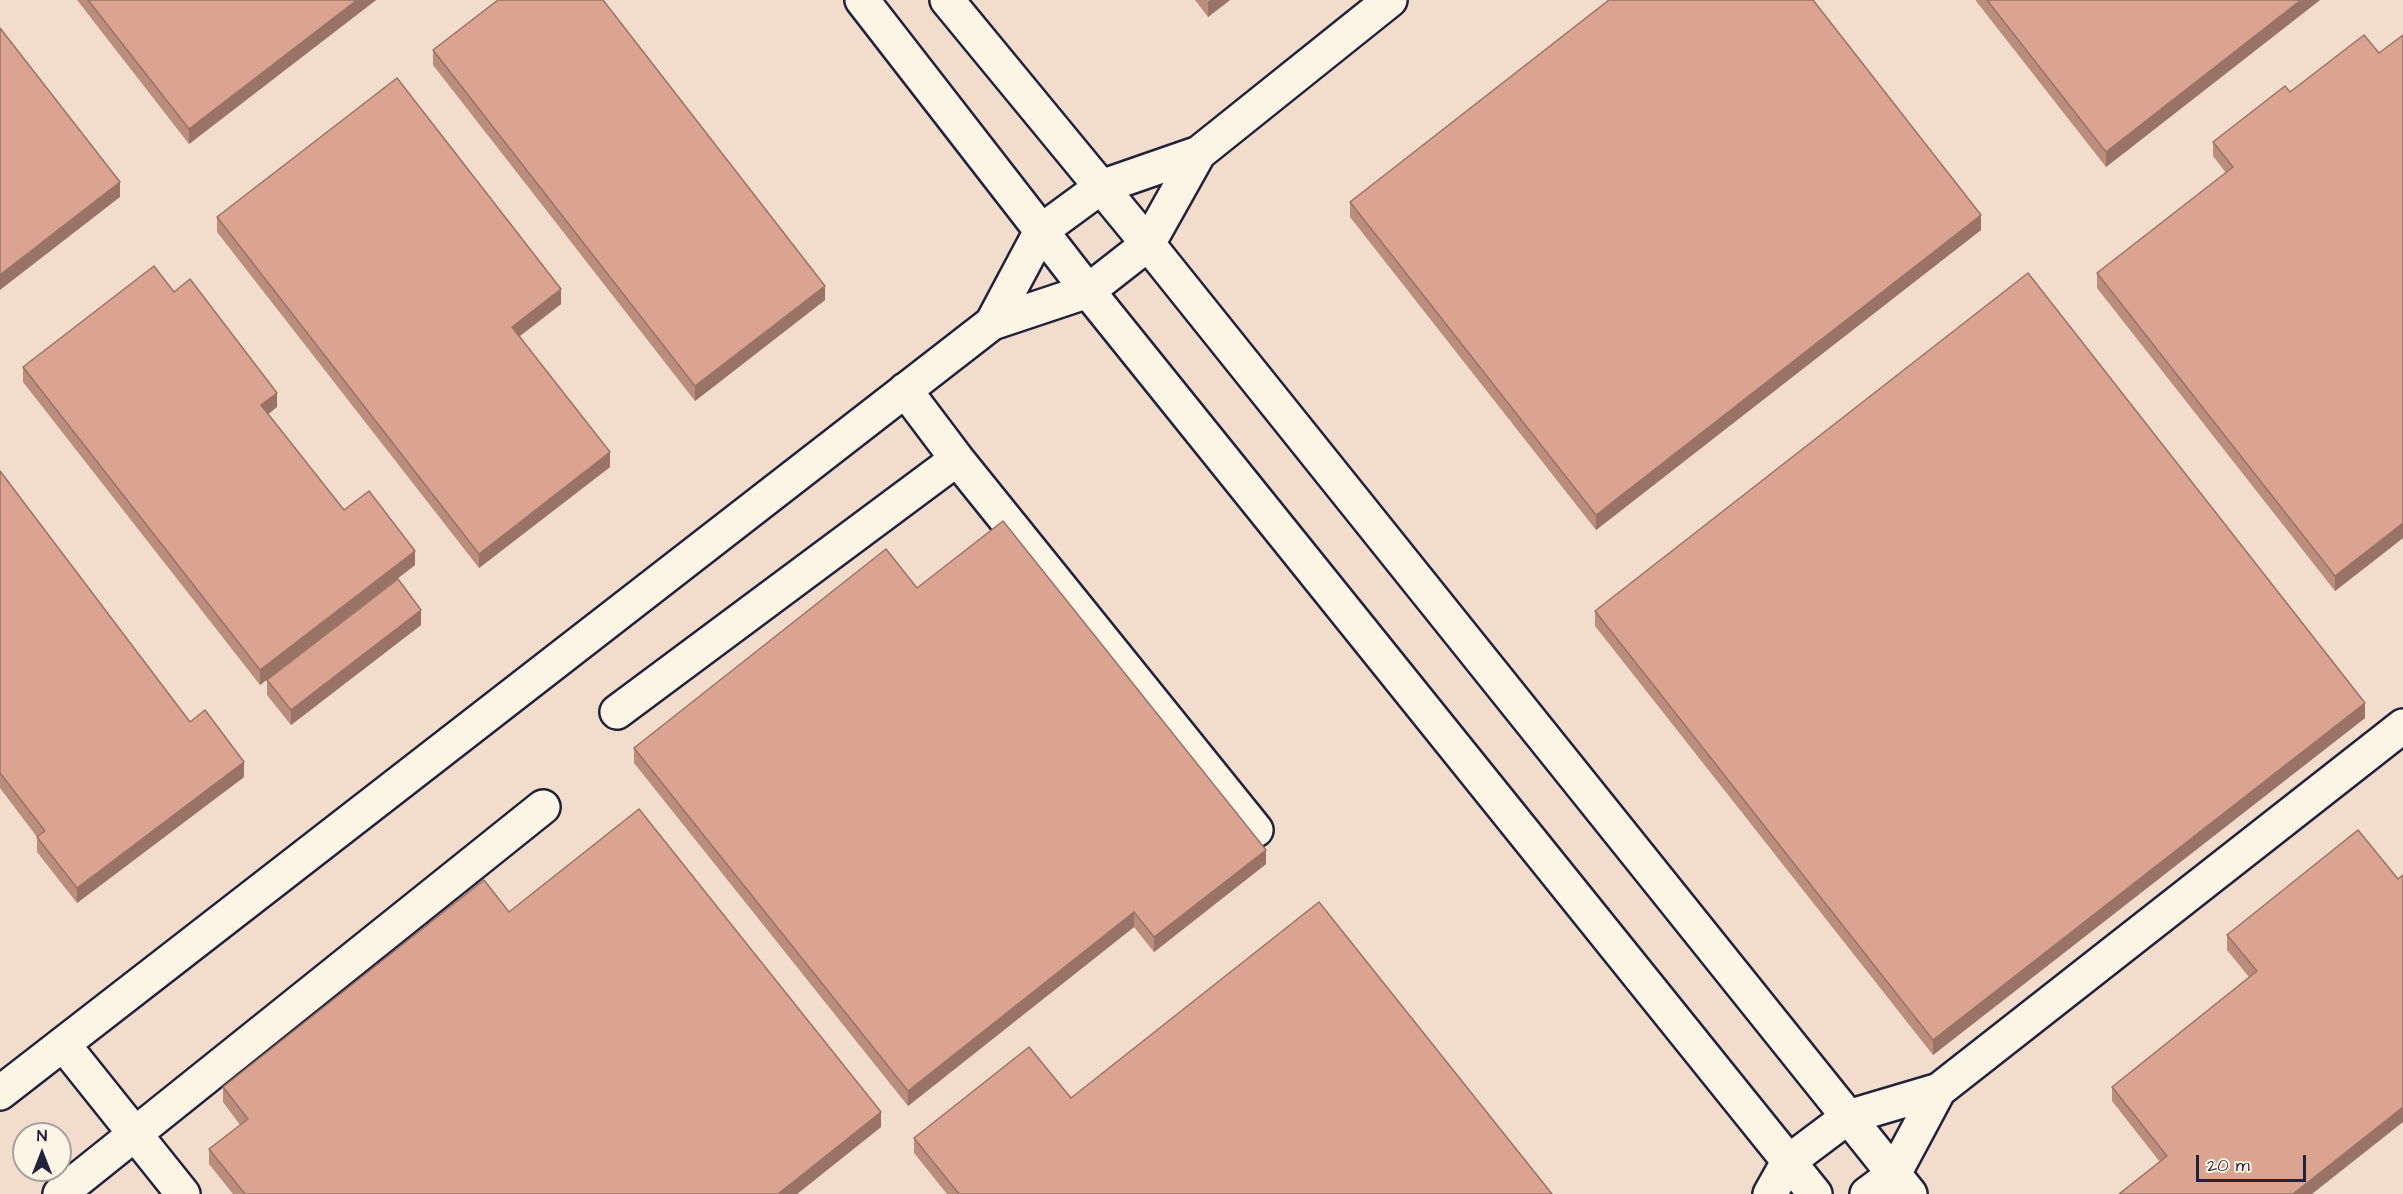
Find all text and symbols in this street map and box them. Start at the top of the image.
north arrow [12,1122,72,1182]
text: N [37,1125,47,1147]
scale bar [2199,1143,2308,1181]
text: 20 m [2207,1153,2250,1178]

